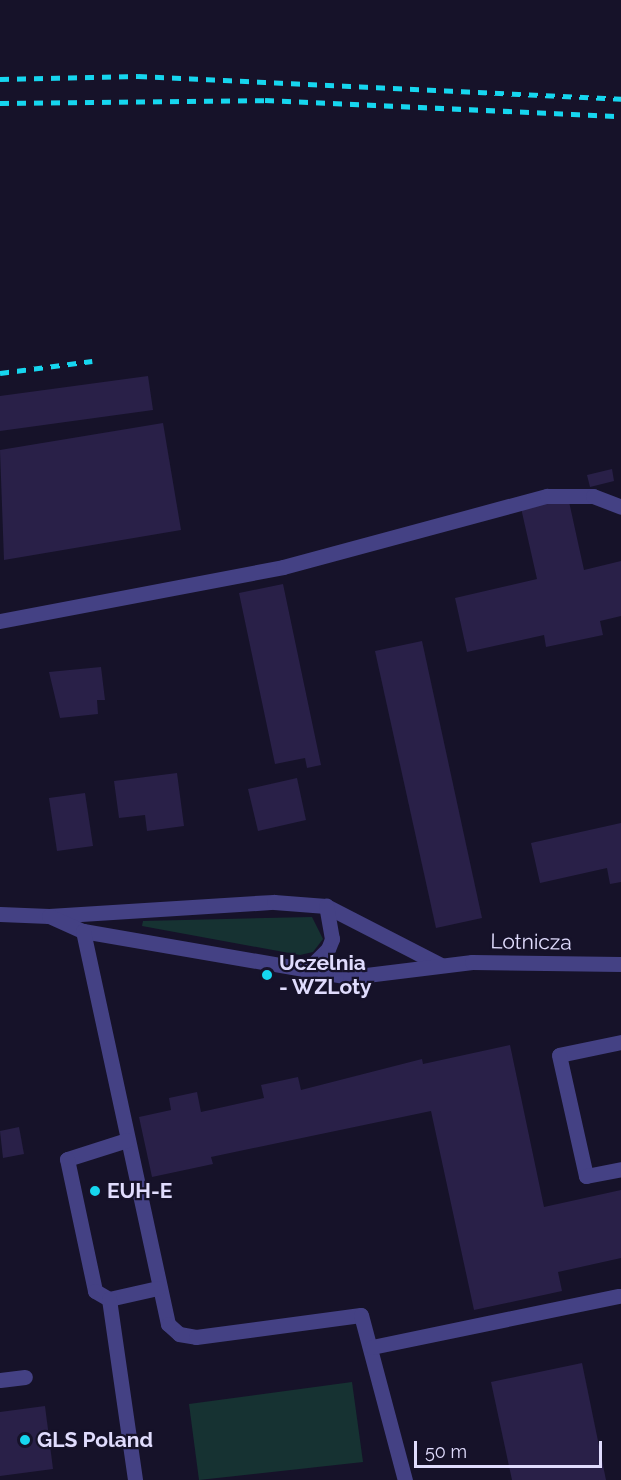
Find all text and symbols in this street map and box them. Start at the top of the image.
street label: Lotnicza [490,929,572,955]
place label: Uczelnia - WZLoty [279,950,372,1000]
marker: Uczelnia - WZLoty [260,968,274,982]
place label: EUH-E [107,1178,172,1204]
marker: EUH-E [88,1184,102,1198]
place label: GLS Poland [37,1427,153,1453]
scale bar [417,1429,604,1467]
marker: GLS Poland [18,1433,32,1447]
text: 50 m [425,1441,467,1462]

